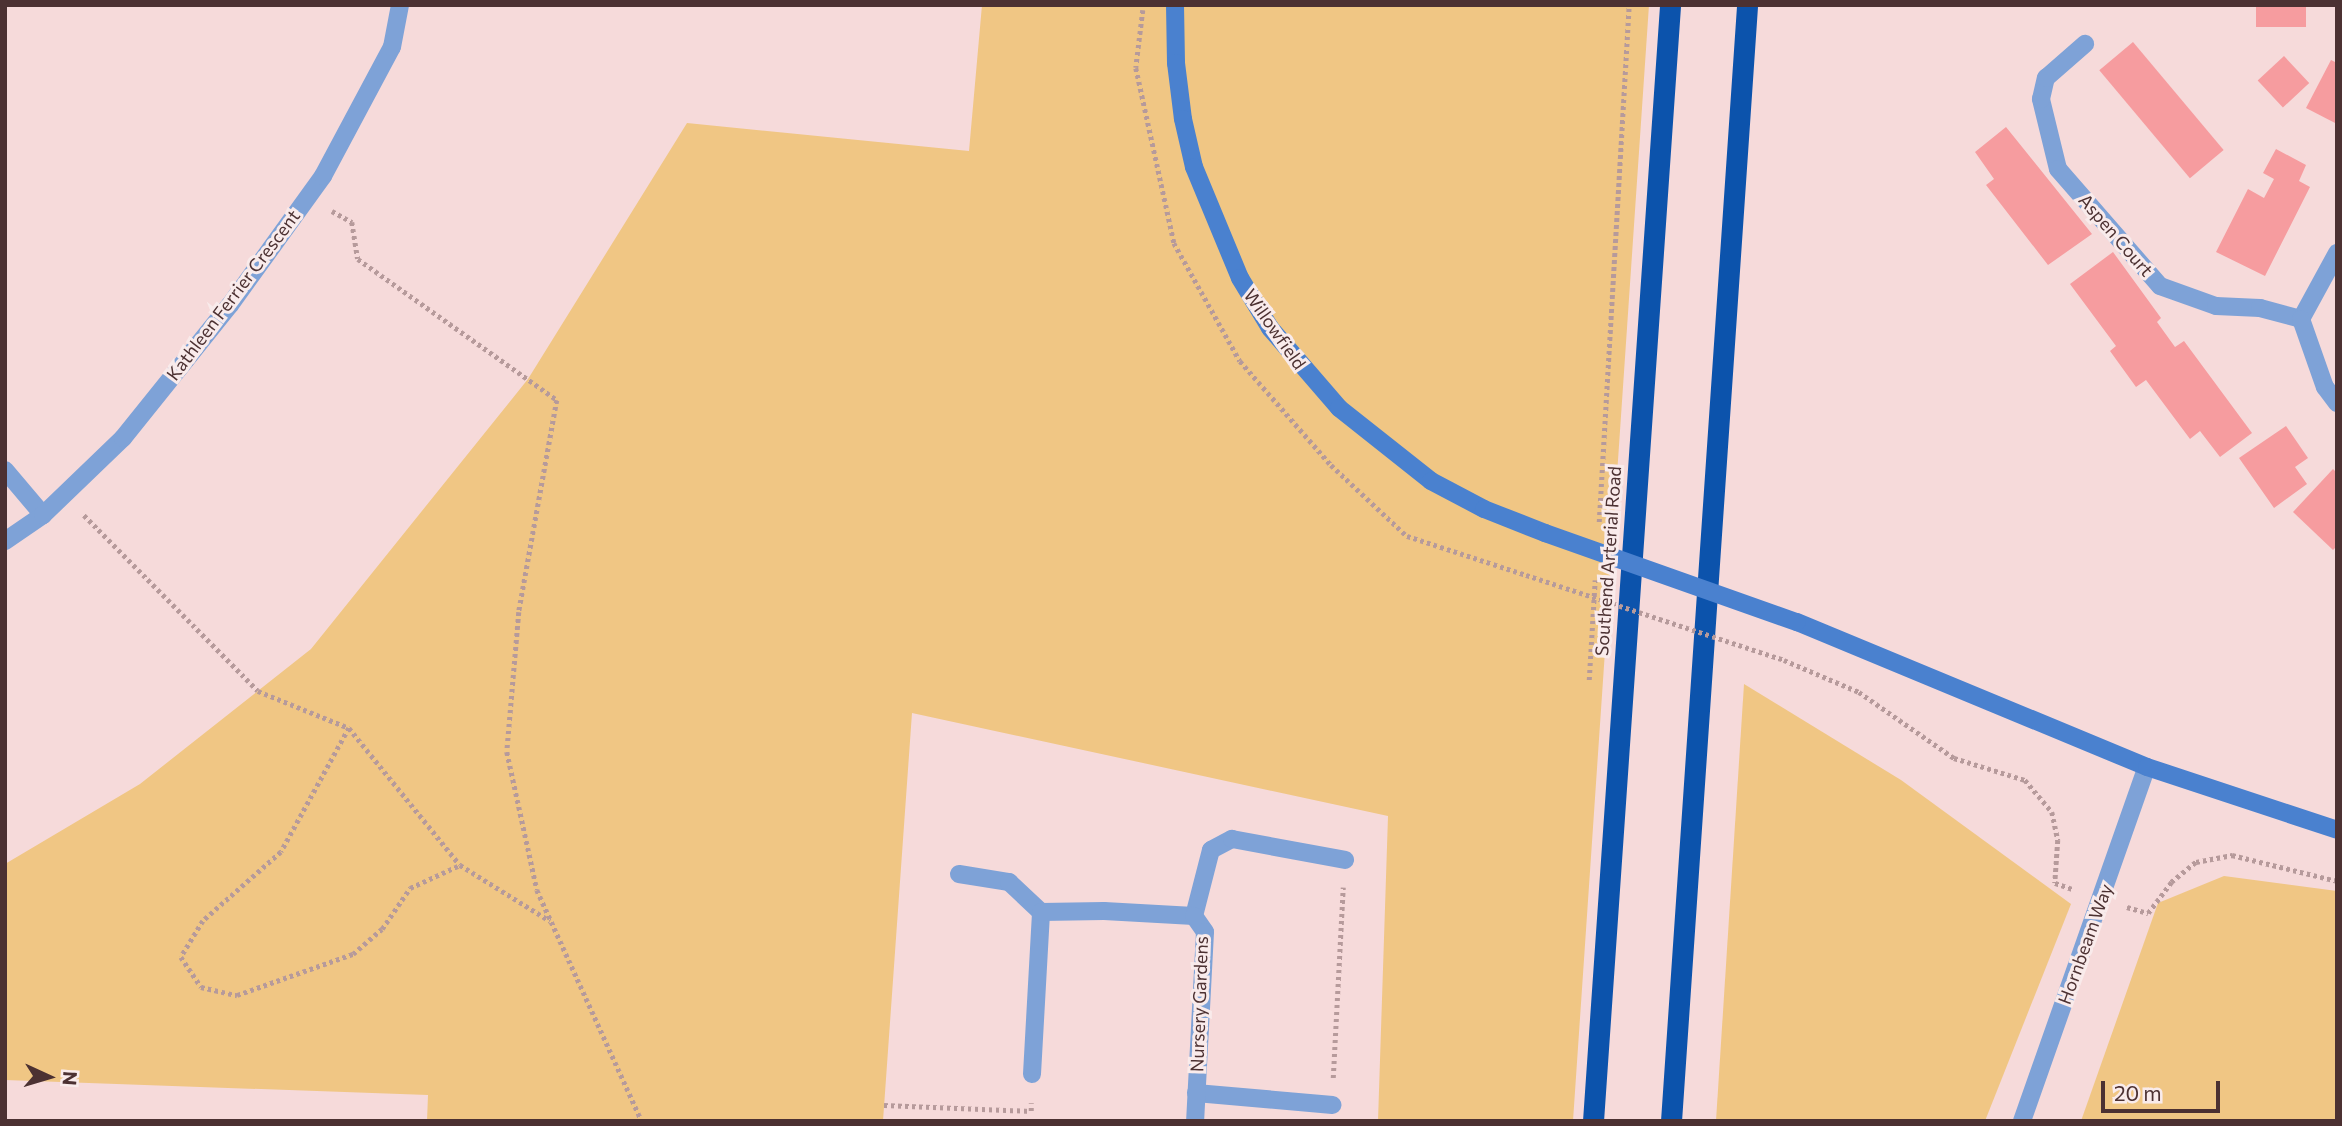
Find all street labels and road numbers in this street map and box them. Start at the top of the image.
street label: Aspen Court [2074,189,2158,281]
street label: Kathleen Ferrier Crescent [162,205,304,385]
street label: Willowfield [1239,285,1311,373]
street label: Southend Arterial Road [1591,465,1625,657]
street label: Hornbeam Way [2053,881,2117,1007]
street label: Nursery Gardens [1186,936,1212,1072]

